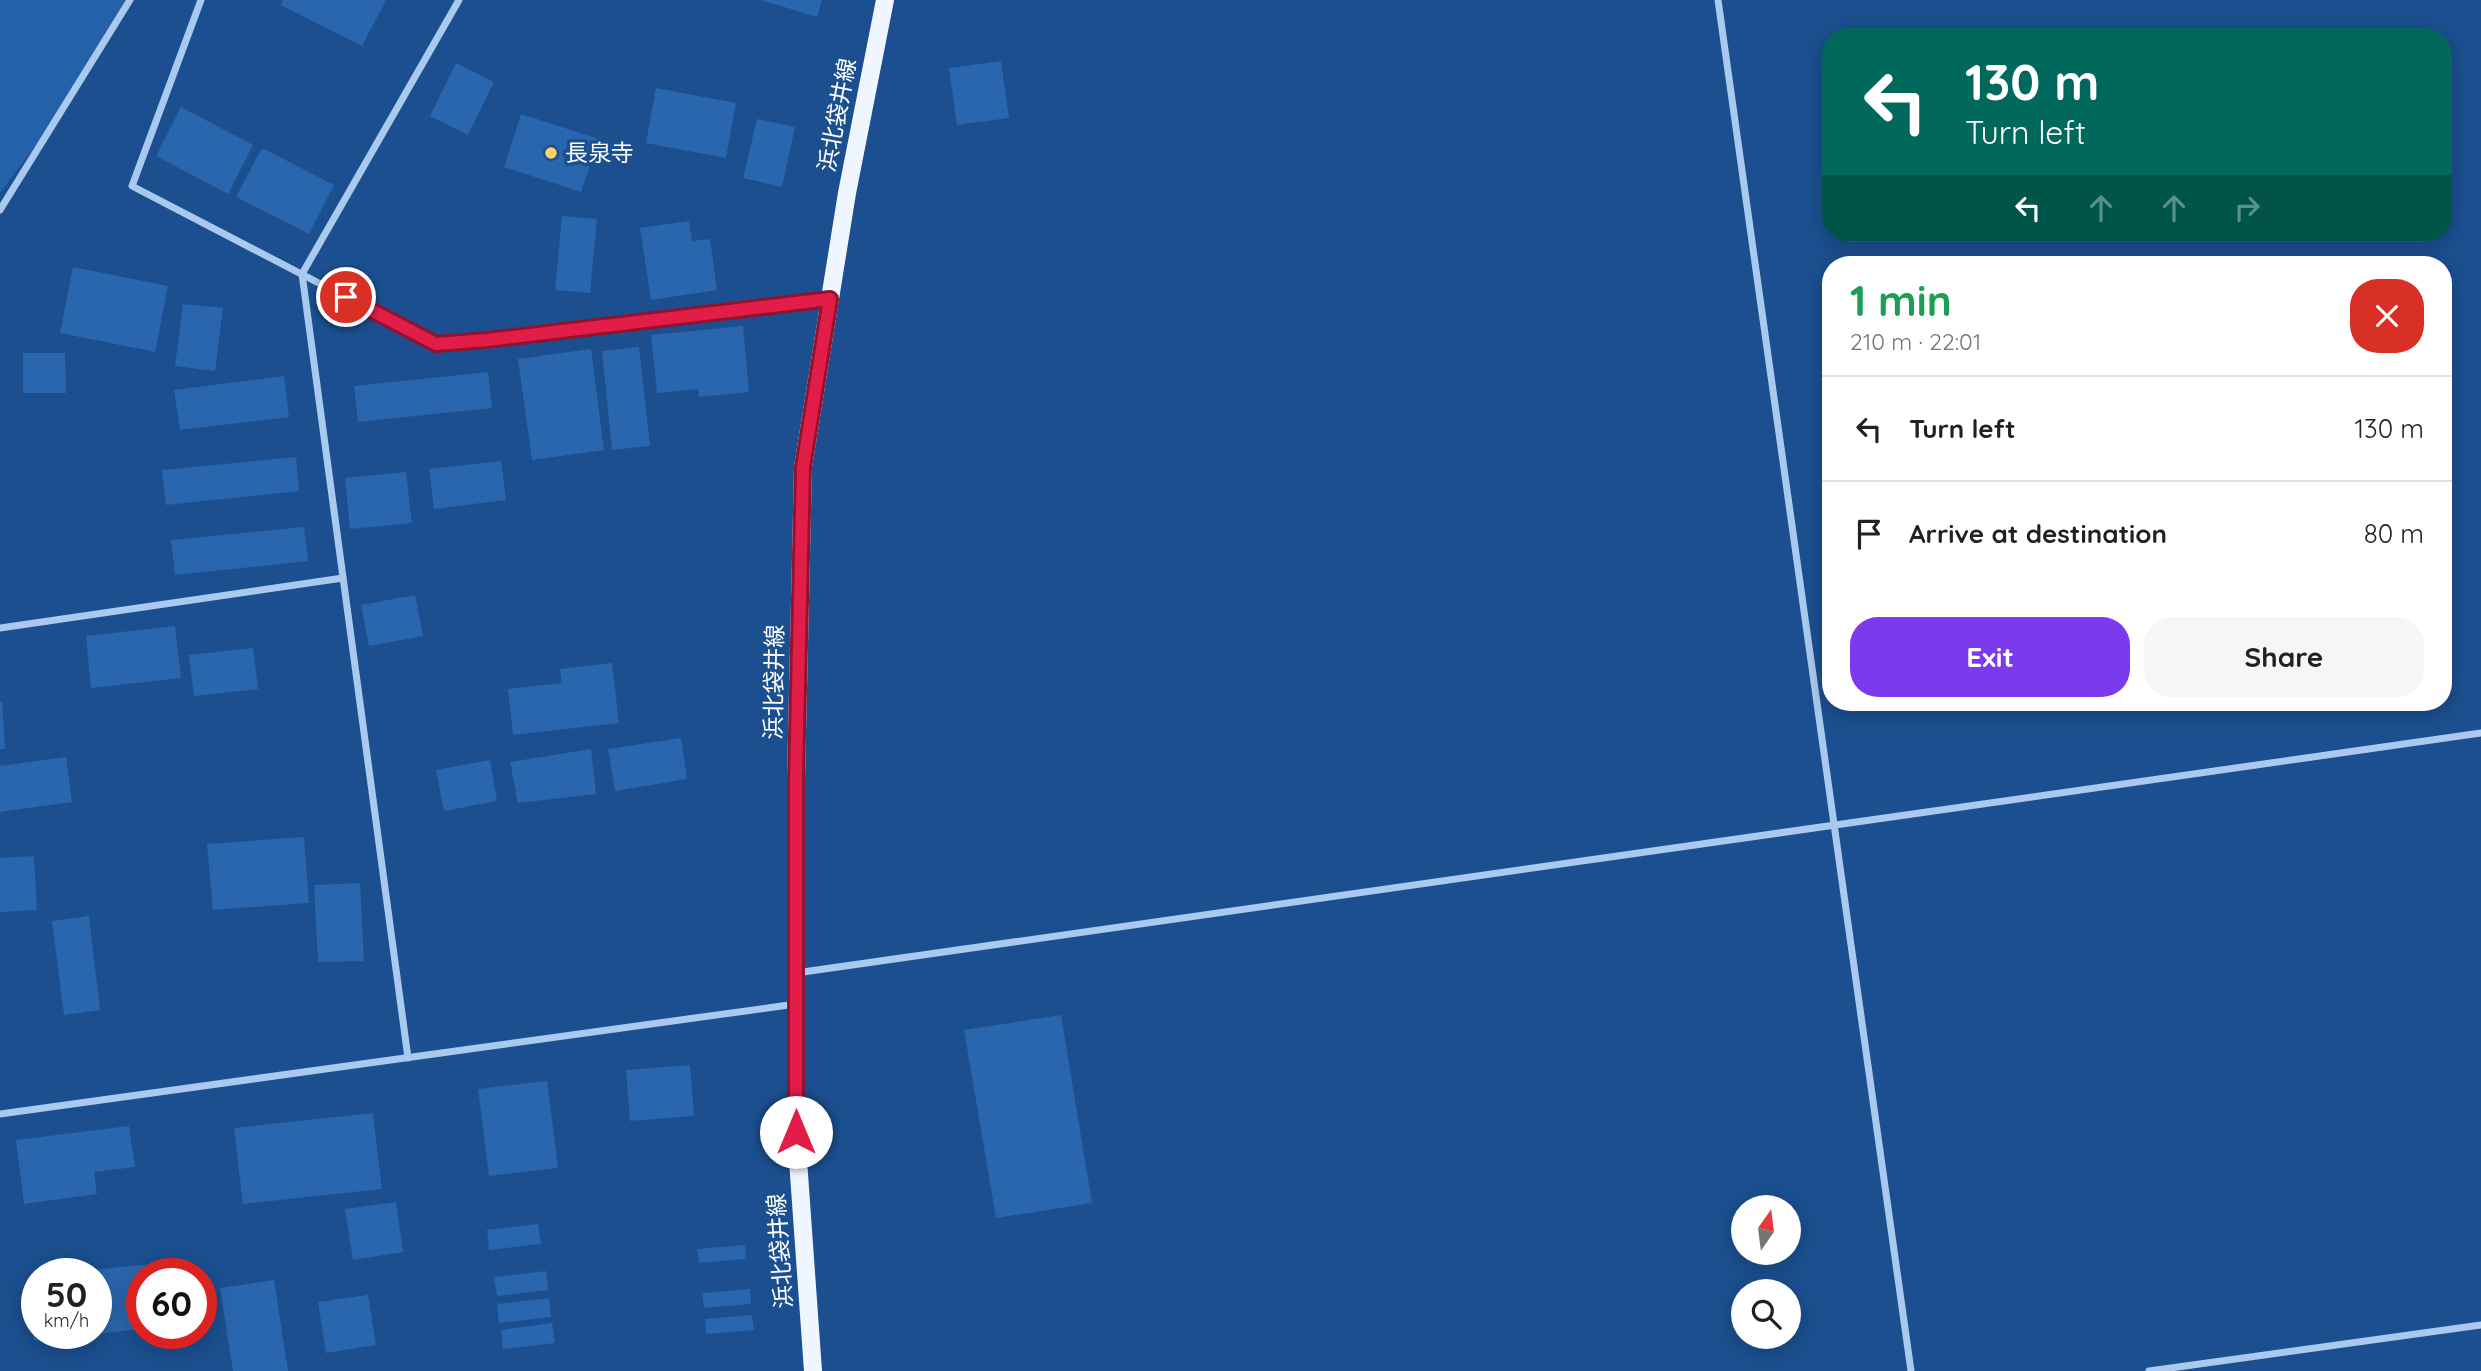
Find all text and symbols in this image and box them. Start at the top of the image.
text: 130 m [1965,51,2099,112]
street label: 浜北袋井線 [811,56,862,174]
icon: left [1850,56,1941,147]
text: Turn left [1965,112,2086,152]
place label: 長泉寺 [565,138,634,167]
marker: 長泉寺 [543,145,559,161]
icon: left [2009,189,2047,227]
icon: ahead [2082,189,2120,227]
icon: ahead [2155,189,2193,227]
icon: right [2228,189,2266,227]
pin [316,267,376,327]
text: 1 min [1850,274,1952,327]
icon: arrive [327,278,365,316]
button: close [2350,279,2424,353]
text: 210 m · 22:01 [1850,327,1981,356]
icon: left [1850,410,1888,448]
text: Turn left [1909,412,2016,445]
text: 130 m [2354,412,2424,445]
icon: arrive [1850,515,1888,553]
text: Arrive at destination [1909,517,2167,550]
text: 80 m [2364,517,2424,550]
button: Exit [1850,617,2130,697]
button: Share [2144,617,2424,697]
street label: 浜北袋井線 [758,624,789,740]
position arrow [759,1095,833,1169]
street label: 浜北袋井線 [761,1193,798,1309]
north arrow [1731,1195,1801,1265]
map controls [1731,1195,1801,1349]
speed limit sign: 60 [126,1258,217,1349]
text: 50 [46,1272,87,1316]
button: search [1731,1279,1801,1349]
text: km/h [44,1309,89,1332]

